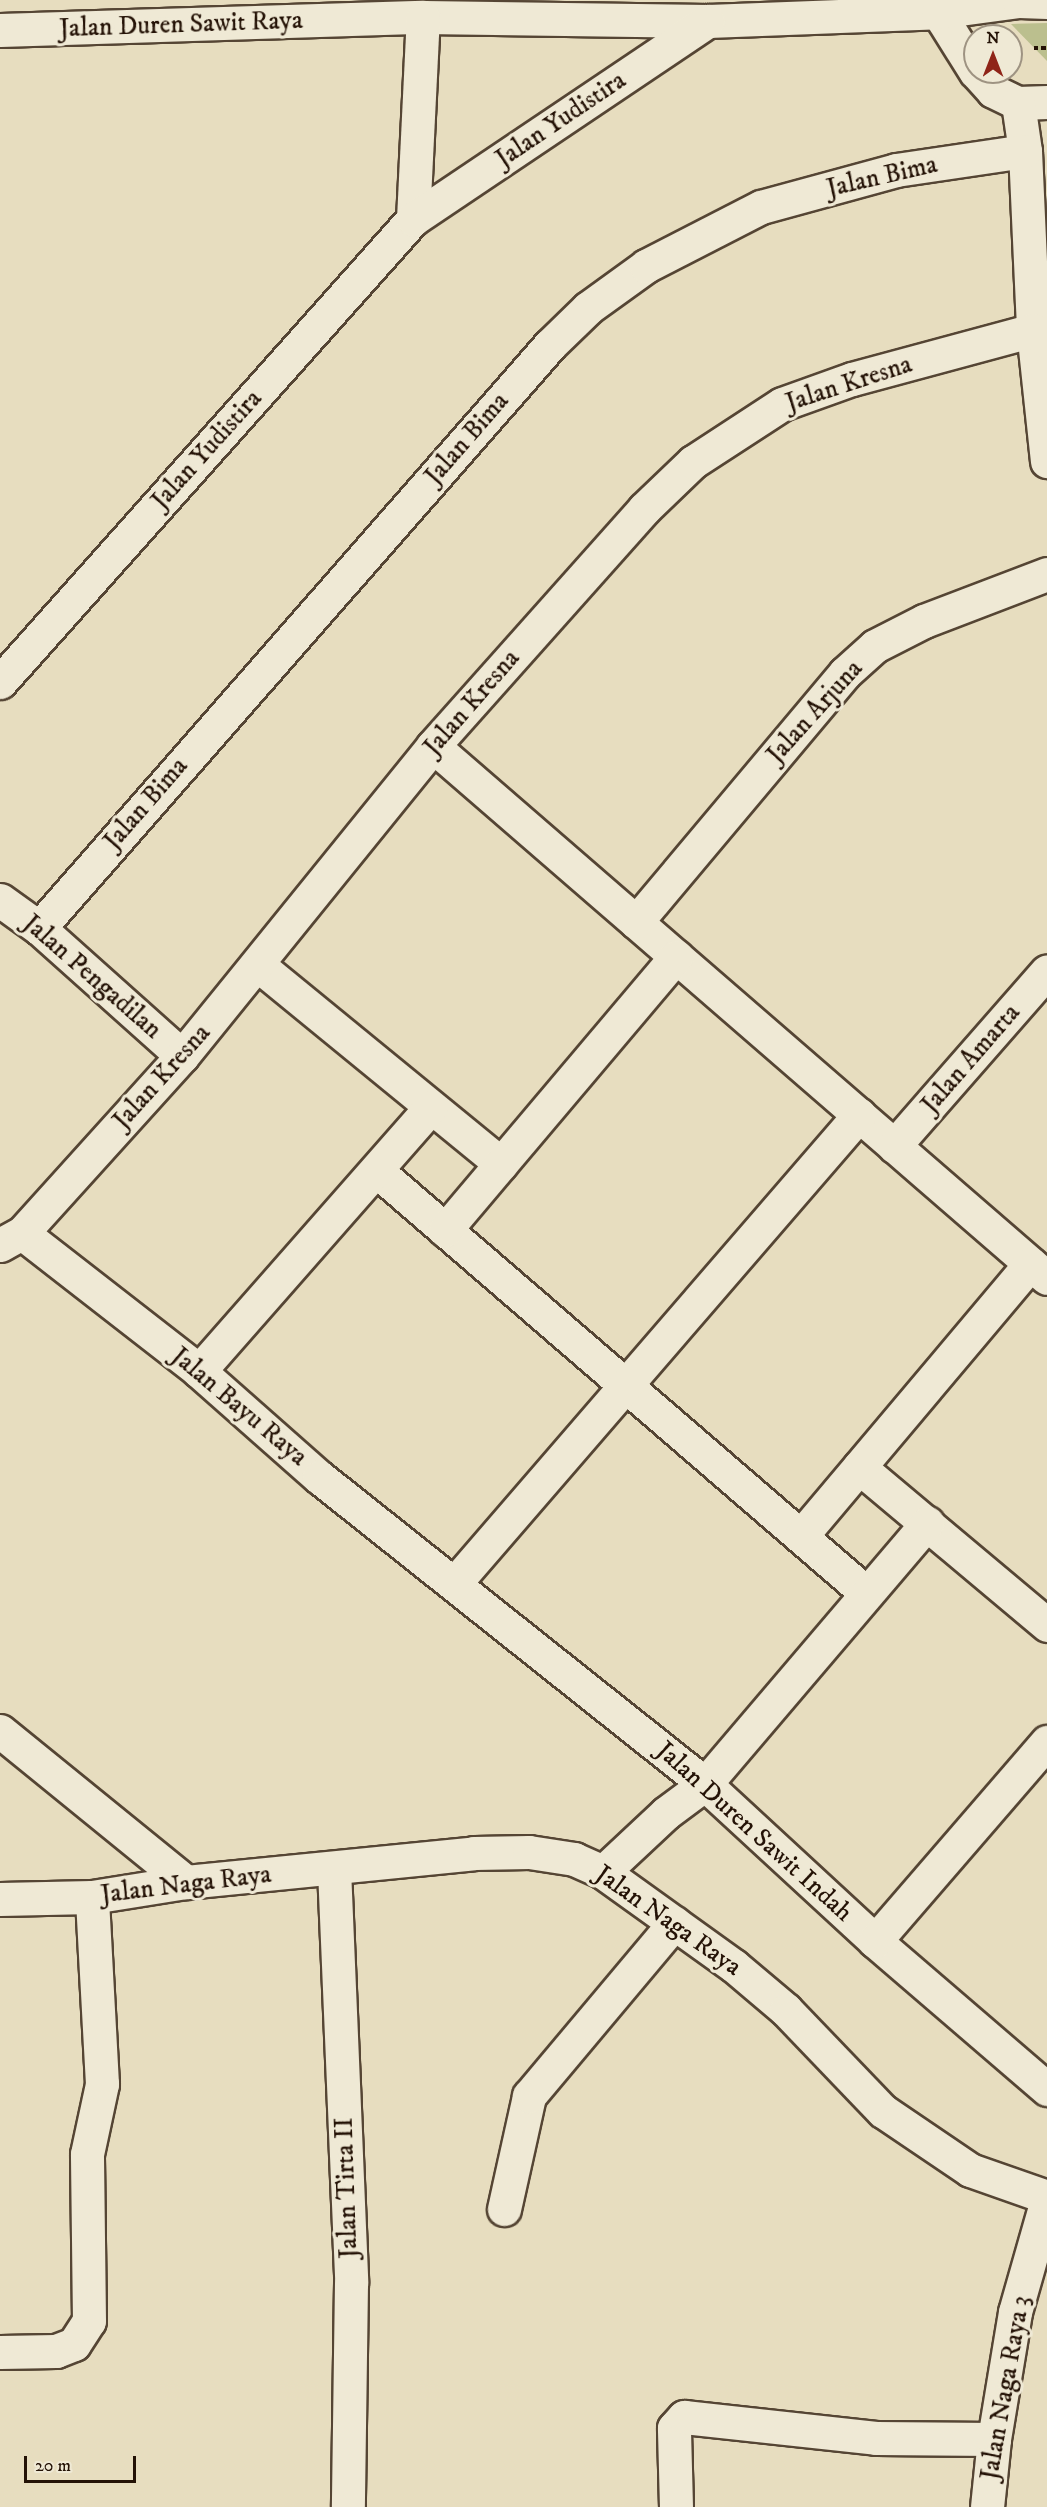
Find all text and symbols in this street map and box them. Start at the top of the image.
street label: Jalan Duren Sawit Raya [59,5,303,45]
north arrow [963,24,1023,84]
text: N [986,28,1000,48]
street label: Jalan Yudistira [490,65,632,175]
street label: Jalan Bima [824,149,940,205]
street label: Jalan Kresna [782,349,916,419]
street label: Jalan Yudistira [145,384,269,516]
street label: Jalan Bima [418,386,516,492]
street label: Jalan Kresna [417,643,527,763]
street label: Jalan Arjuna [760,654,870,770]
street label: Jalan Bima [97,751,195,857]
street label: Jalan Pengadilan [16,908,168,1046]
street label: Jalan Amarta [915,998,1027,1120]
street label: Jalan Kresna [107,1018,217,1136]
street label: Jalan Bayu Raya [165,1341,313,1473]
street label: Jalan Duren Sawit Indah [649,1735,859,1929]
street label: Jalan Naga Raya [99,1859,273,1911]
street label: Jalan Naga Raya [589,1859,747,1983]
street label: Jalan Tirta II [329,2117,365,2259]
street label: Jalan Naga Raya 3 [974,2293,1038,2483]
scale bar [27,2444,140,2482]
text: 20 m [35,2455,71,2477]

